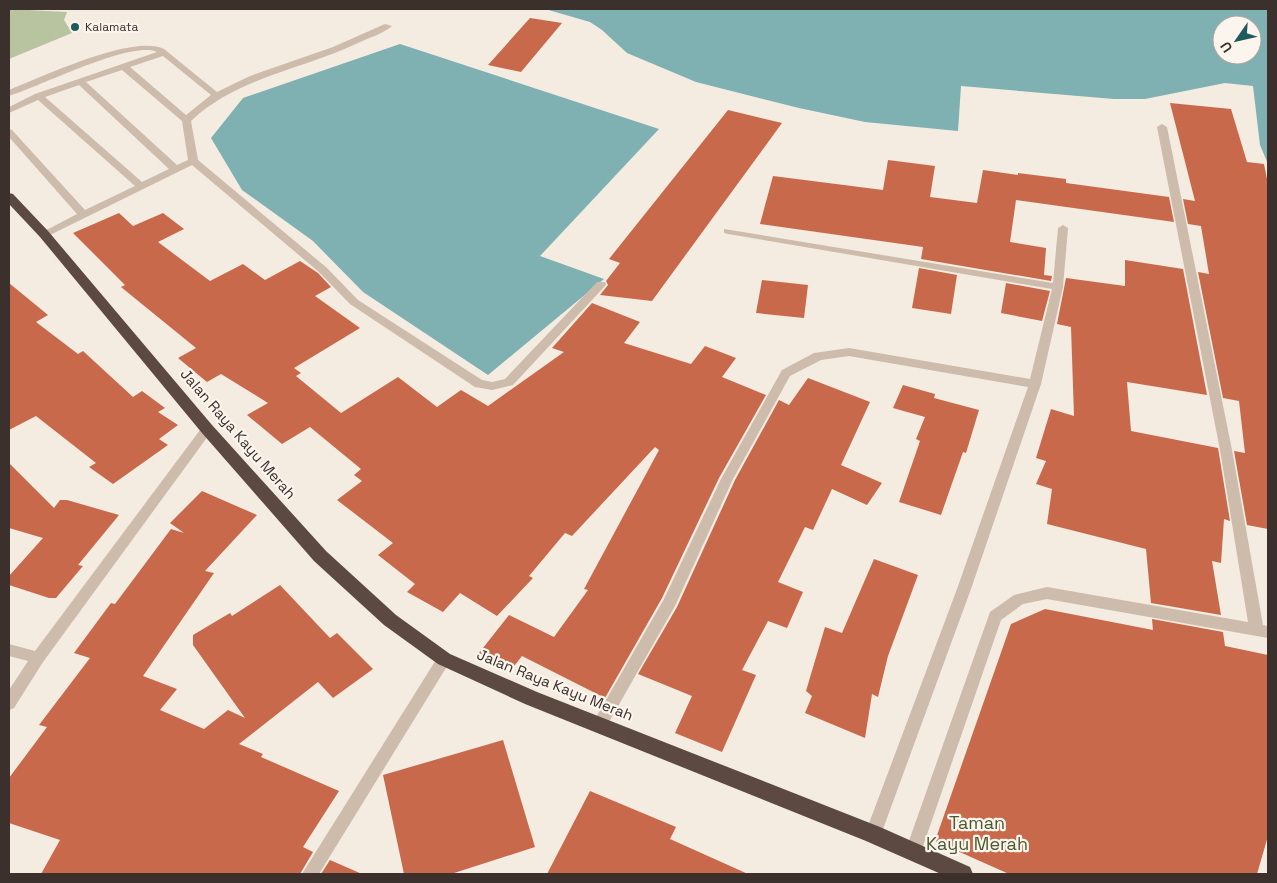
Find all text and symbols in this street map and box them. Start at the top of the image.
north arrow [1212,15,1262,65]
place label: Kalamata [85,19,138,35]
marker: Kalamata [69,21,81,33]
text: U [1216,38,1236,56]
street label: Jalan Raya Kayu Merah [176,364,300,503]
street label: Jalan Raya Kayu Merah [474,644,636,725]
park label: Taman Kayu Merah [926,811,1028,855]

